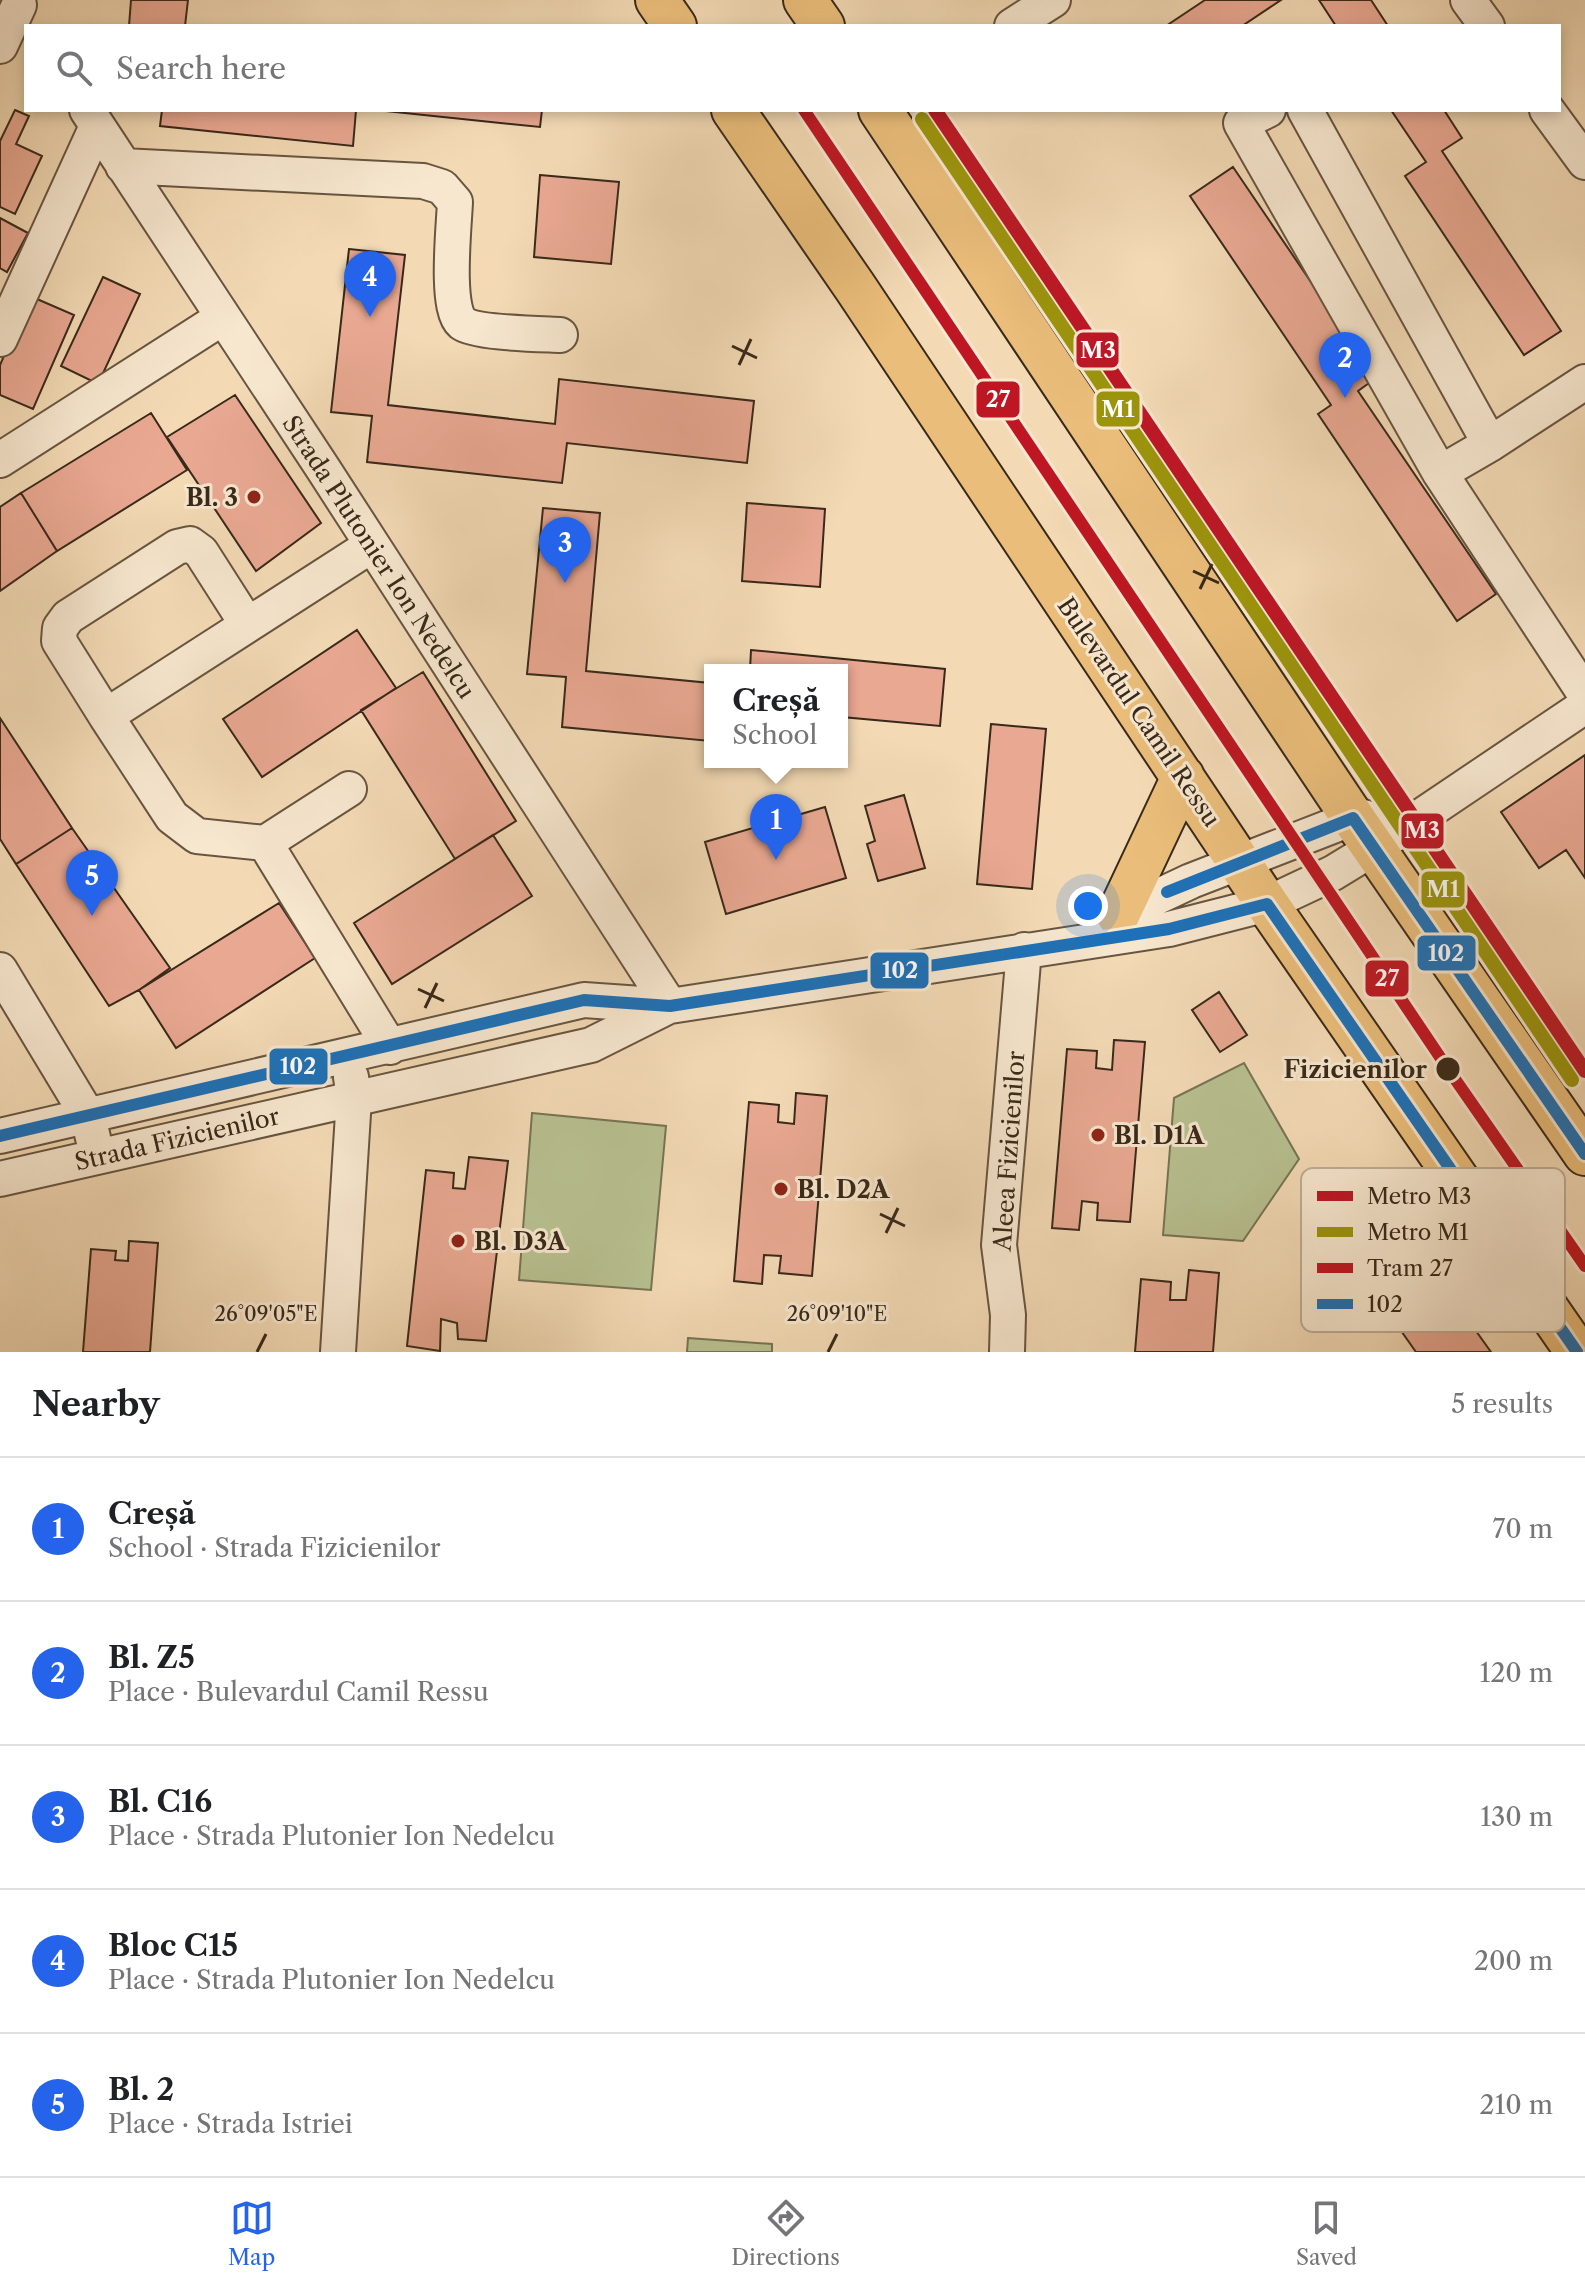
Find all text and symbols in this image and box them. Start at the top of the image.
search box [24,24,1561,112]
icon: search [52,46,96,90]
text: Search here [116,50,286,87]
pin: 4 [344,251,396,317]
line badge: M3 [1075,331,1120,369]
pin: 2 [1319,332,1371,398]
text: M3 [1080,337,1116,364]
line badge: 27 [975,380,1021,419]
text: 27 [986,386,1011,413]
line badge: M1 [1095,390,1141,428]
text: M1 [1101,396,1135,423]
street label: Strada Plutonier Ion Nedelcu [277,410,482,704]
place label: Bl. 3 [186,483,238,512]
marker: Bl. 3 [245,488,263,506]
pin: 3 [539,517,591,583]
street label: Bulevardul Camil Ressu [1051,592,1227,832]
popup [704,664,848,768]
text: Creșă [732,682,820,719]
text: School [732,719,817,751]
pin: 1 [750,794,802,860]
line badge: M3 [1400,812,1445,850]
text: M3 [1404,817,1440,844]
pin: 5 [66,850,118,916]
line badge: M1 [1420,870,1466,909]
text: M1 [1426,876,1460,903]
your location [1068,886,1108,926]
line badge: 102 [1416,934,1477,972]
text: 102 [1428,940,1464,967]
line badge: 102 [869,951,930,990]
text: 102 [882,957,918,984]
line badge: 27 [1364,959,1410,998]
text: 27 [1375,965,1400,992]
line badge: 102 [268,1047,329,1086]
street label: Aleea Fizicienilor [987,1050,1030,1253]
text: 102 [280,1053,316,1080]
place label: Fizicienilor [1284,1055,1427,1084]
marker: Fizicienilor [1434,1055,1462,1083]
street label: Strada Fizicienilor [72,1101,282,1177]
place label: Bl. D1A [1114,1121,1206,1150]
marker: Bl. D1A [1089,1126,1107,1144]
legend [1301,1168,1565,1332]
place label: Bl. D2A [797,1175,891,1204]
marker: Bl. D2A [772,1180,790,1198]
text: Metro M3 [1367,1183,1471,1210]
text: Metro M1 [1367,1219,1469,1246]
place label: Bl. D3A [474,1227,567,1256]
marker: Bl. D3A [449,1232,467,1250]
text: Tram 27 [1367,1255,1453,1282]
text: 102 [1367,1291,1403,1318]
text: 26°09'05"E [215,1302,317,1326]
text: 26°09'10"E [787,1302,887,1326]
text: Nearby [32,1383,160,1425]
text: 5 results [1451,1388,1553,1420]
text: Creșă [108,1495,196,1532]
text: 1 [52,1513,64,1545]
text: 70 m [1493,1513,1553,1545]
text: School · Strada Fizicienilor [108,1532,441,1564]
text: Bl. Z5 [108,1639,195,1676]
text: 2 [50,1657,66,1689]
text: 120 m [1479,1657,1553,1689]
text: Place · Bulevardul Camil Ressu [108,1676,489,1708]
text: Bl. C16 [108,1783,212,1820]
text: 3 [51,1801,65,1833]
text: 130 m [1480,1801,1553,1833]
text: Place · Strada Plutonier Ion Nedelcu [108,1820,555,1852]
text: Bloc C15 [108,1927,238,1964]
text: 4 [50,1945,66,1977]
text: 200 m [1474,1945,1553,1977]
text: Place · Strada Plutonier Ion Nedelcu [108,1964,555,1996]
text: Bl. 2 [108,2071,174,2108]
text: 5 [51,2089,65,2121]
text: 210 m [1480,2089,1553,2121]
text: Place · Strada Istriei [108,2108,353,2140]
tab: Map [228,2196,275,2271]
tab: Directions [731,2196,840,2271]
tab: Saved [1296,2196,1357,2271]

